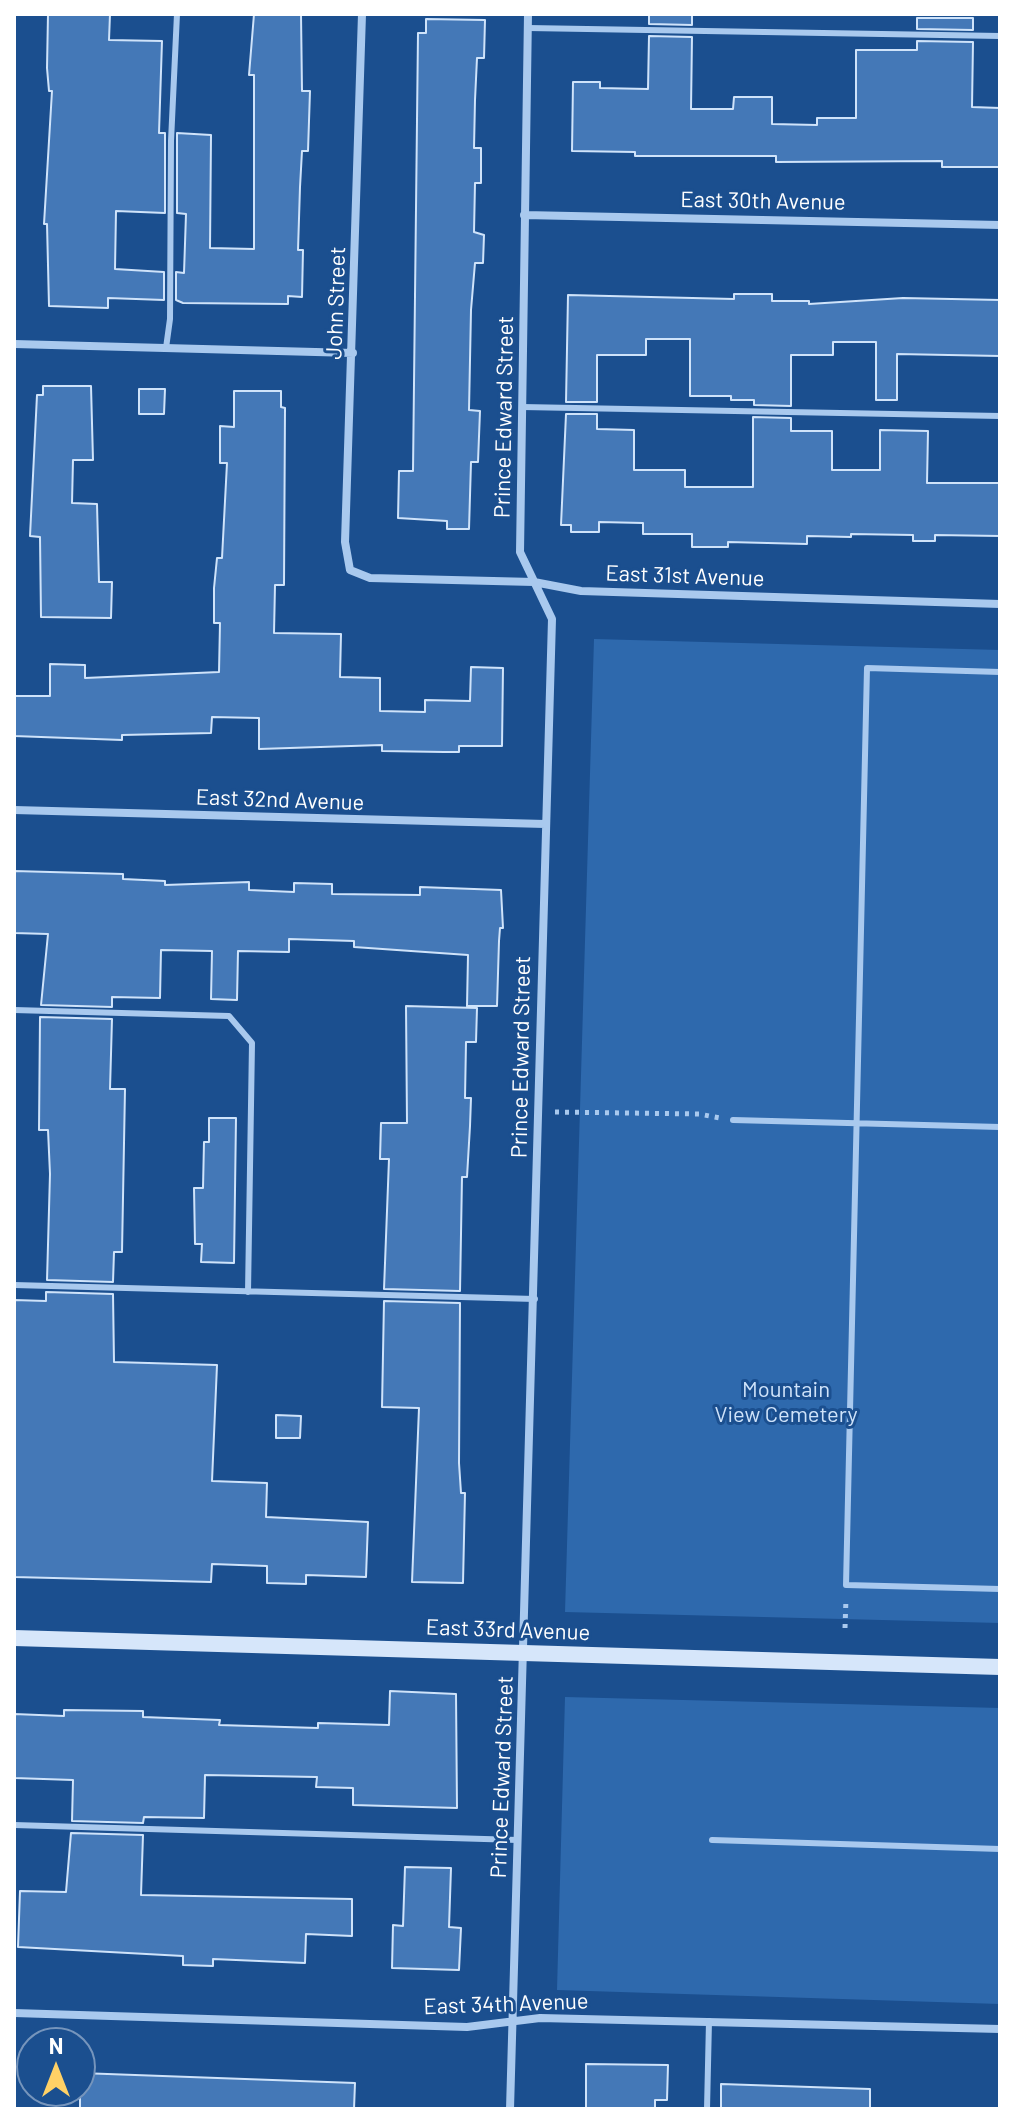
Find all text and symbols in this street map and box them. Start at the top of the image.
street label: East 30th Avenue [680,186,846,216]
street label: John Street [321,246,351,360]
street label: Prince Edward Street [489,316,519,518]
street label: East 31st Avenue [605,560,765,592]
street label: East 32nd Avenue [195,784,365,816]
street label: Prince Edward Street [506,956,536,1158]
park label: Mountain View Cemetery [714,1377,858,1428]
street label: East 33rd Avenue [425,1614,591,1646]
street label: Prince Edward Street [485,1675,519,1879]
street label: East 34th Avenue [423,1988,589,2020]
north arrow [16,2027,96,2107]
text: N [49,2032,63,2058]

